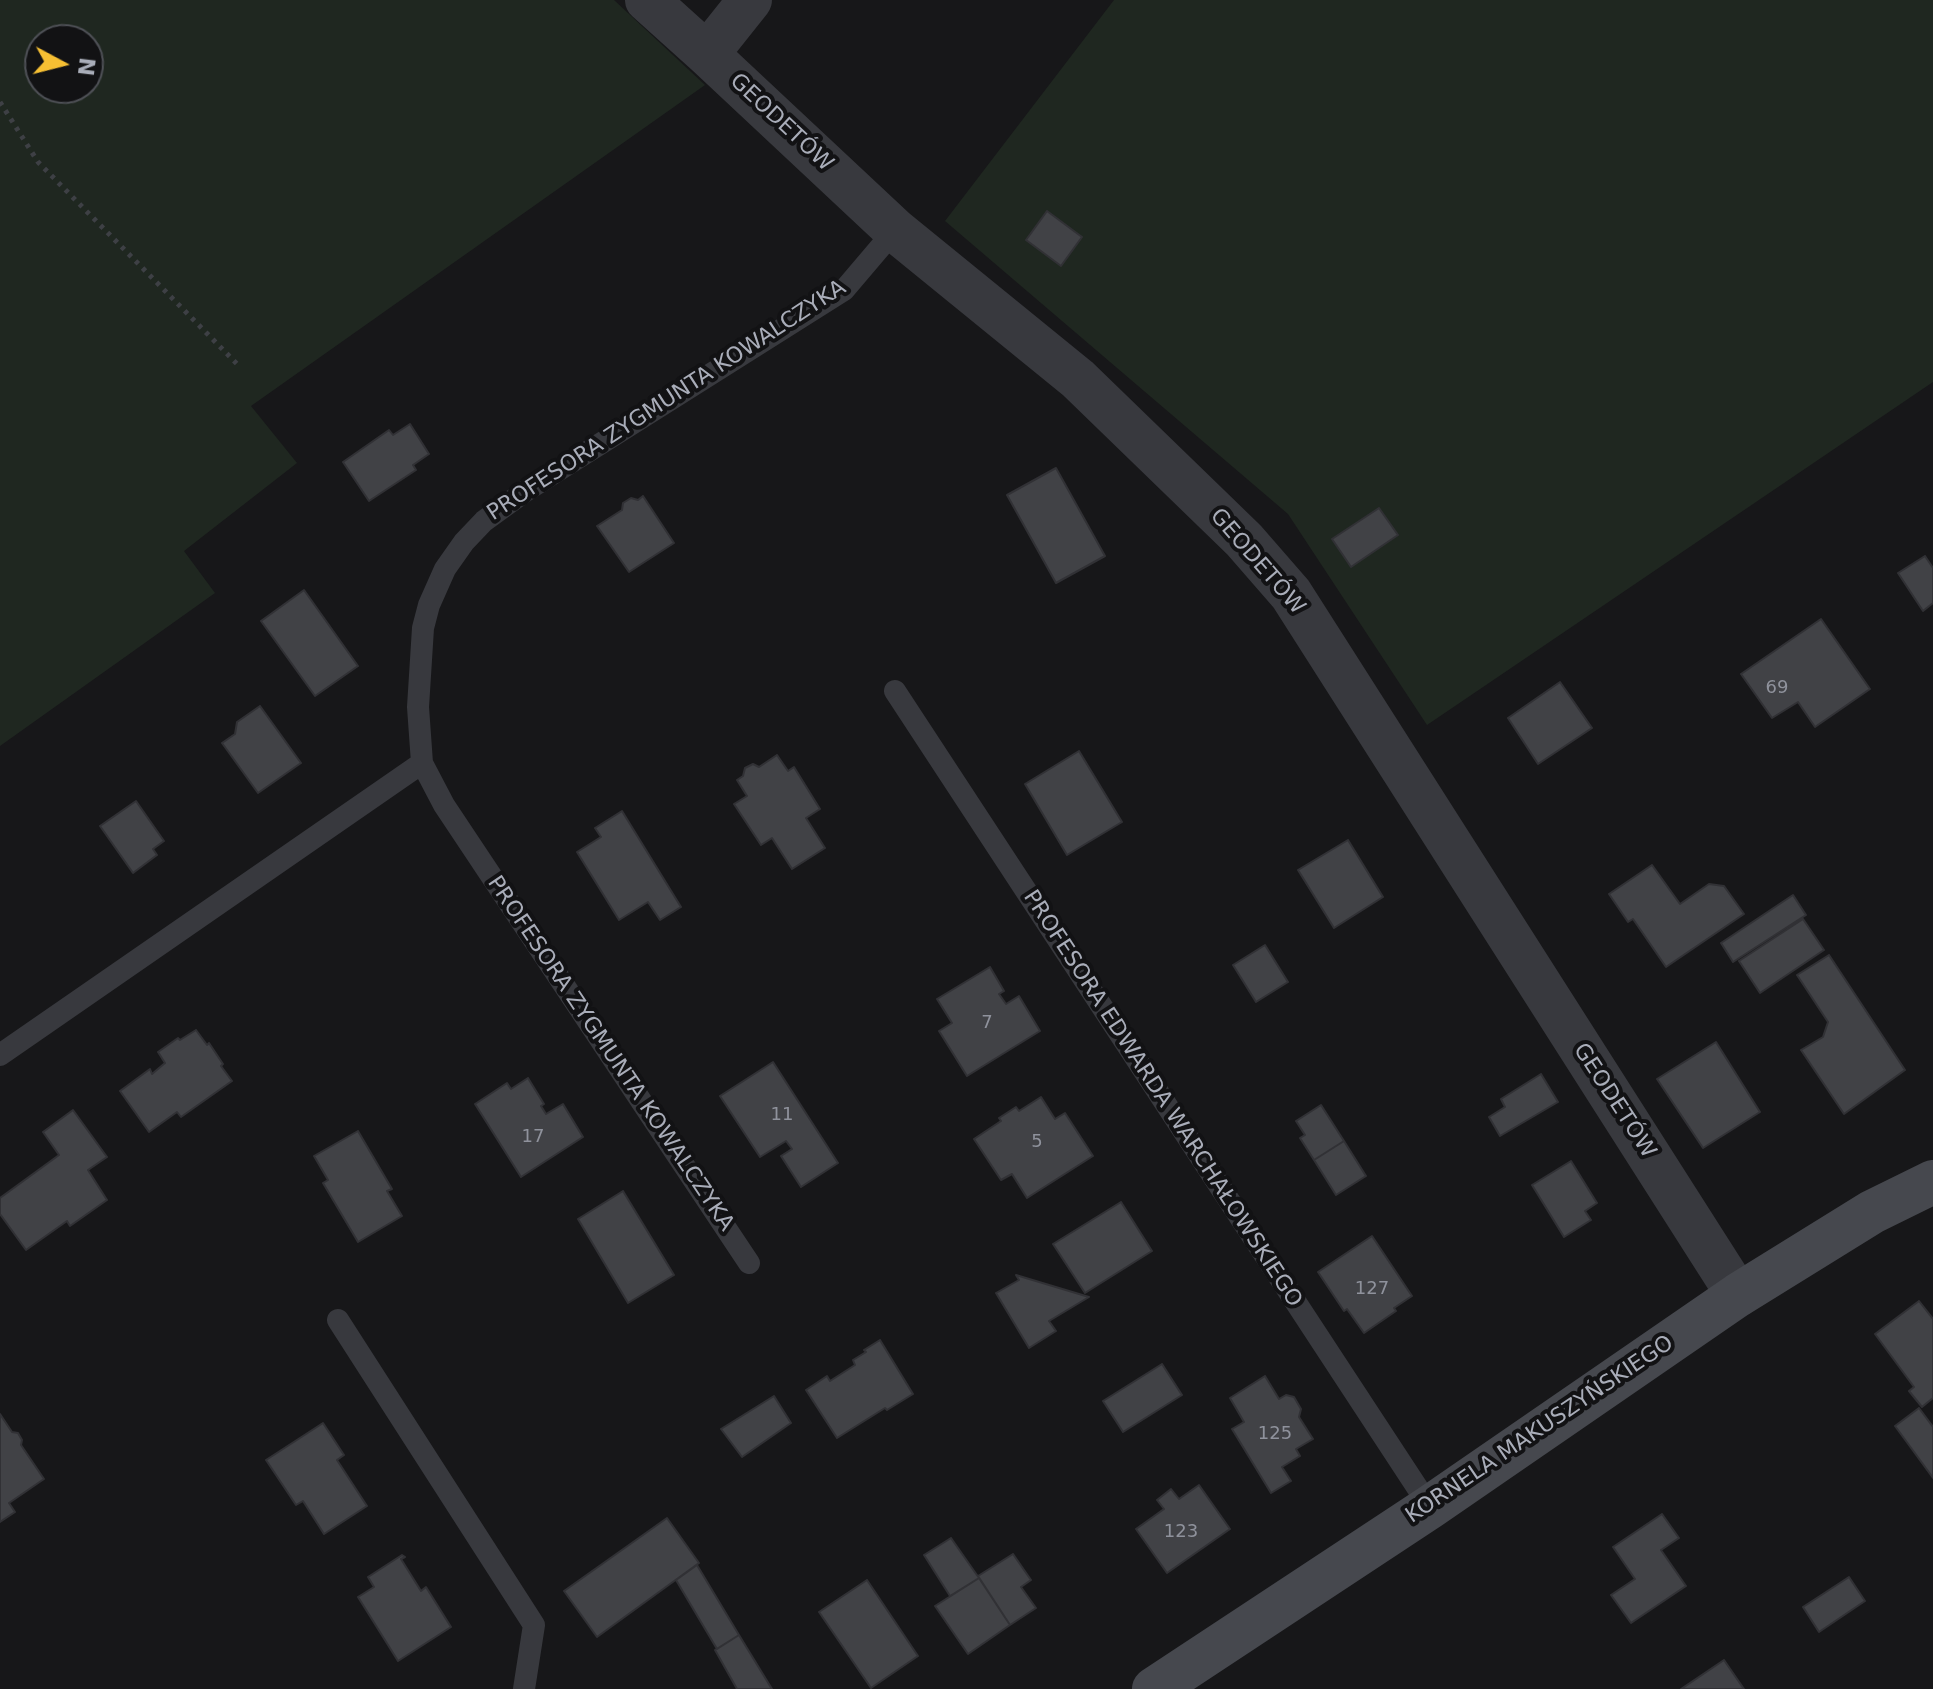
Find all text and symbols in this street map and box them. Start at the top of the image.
north arrow [24,24,104,104]
text: N [73,56,100,77]
street label: GEODETÓW [724,68,838,178]
street label: PROFESORA ZYGMUNTA KOWALCZYKA [483,275,851,527]
street label: GEODETÓW [1204,504,1310,620]
house number: 69 [1766,677,1788,699]
street label: PROFESORA ZYGMUNTA KOWALCZYKA [481,872,739,1236]
street label: PROFESORA EDWARDA WARCHAŁOWSKIEGO [1017,886,1307,1312]
house number: 7 [981,1012,993,1034]
street label: GEODETÓW [1567,1039,1661,1163]
house number: 11 [771,1104,793,1126]
house number: 17 [522,1126,544,1148]
house number: 5 [1031,1131,1043,1153]
house number: 127 [1355,1278,1389,1300]
street label: KORNELA MAKUSZYŃSKIEGO [1401,1330,1679,1530]
house number: 125 [1258,1423,1292,1445]
house number: 123 [1164,1521,1198,1543]

